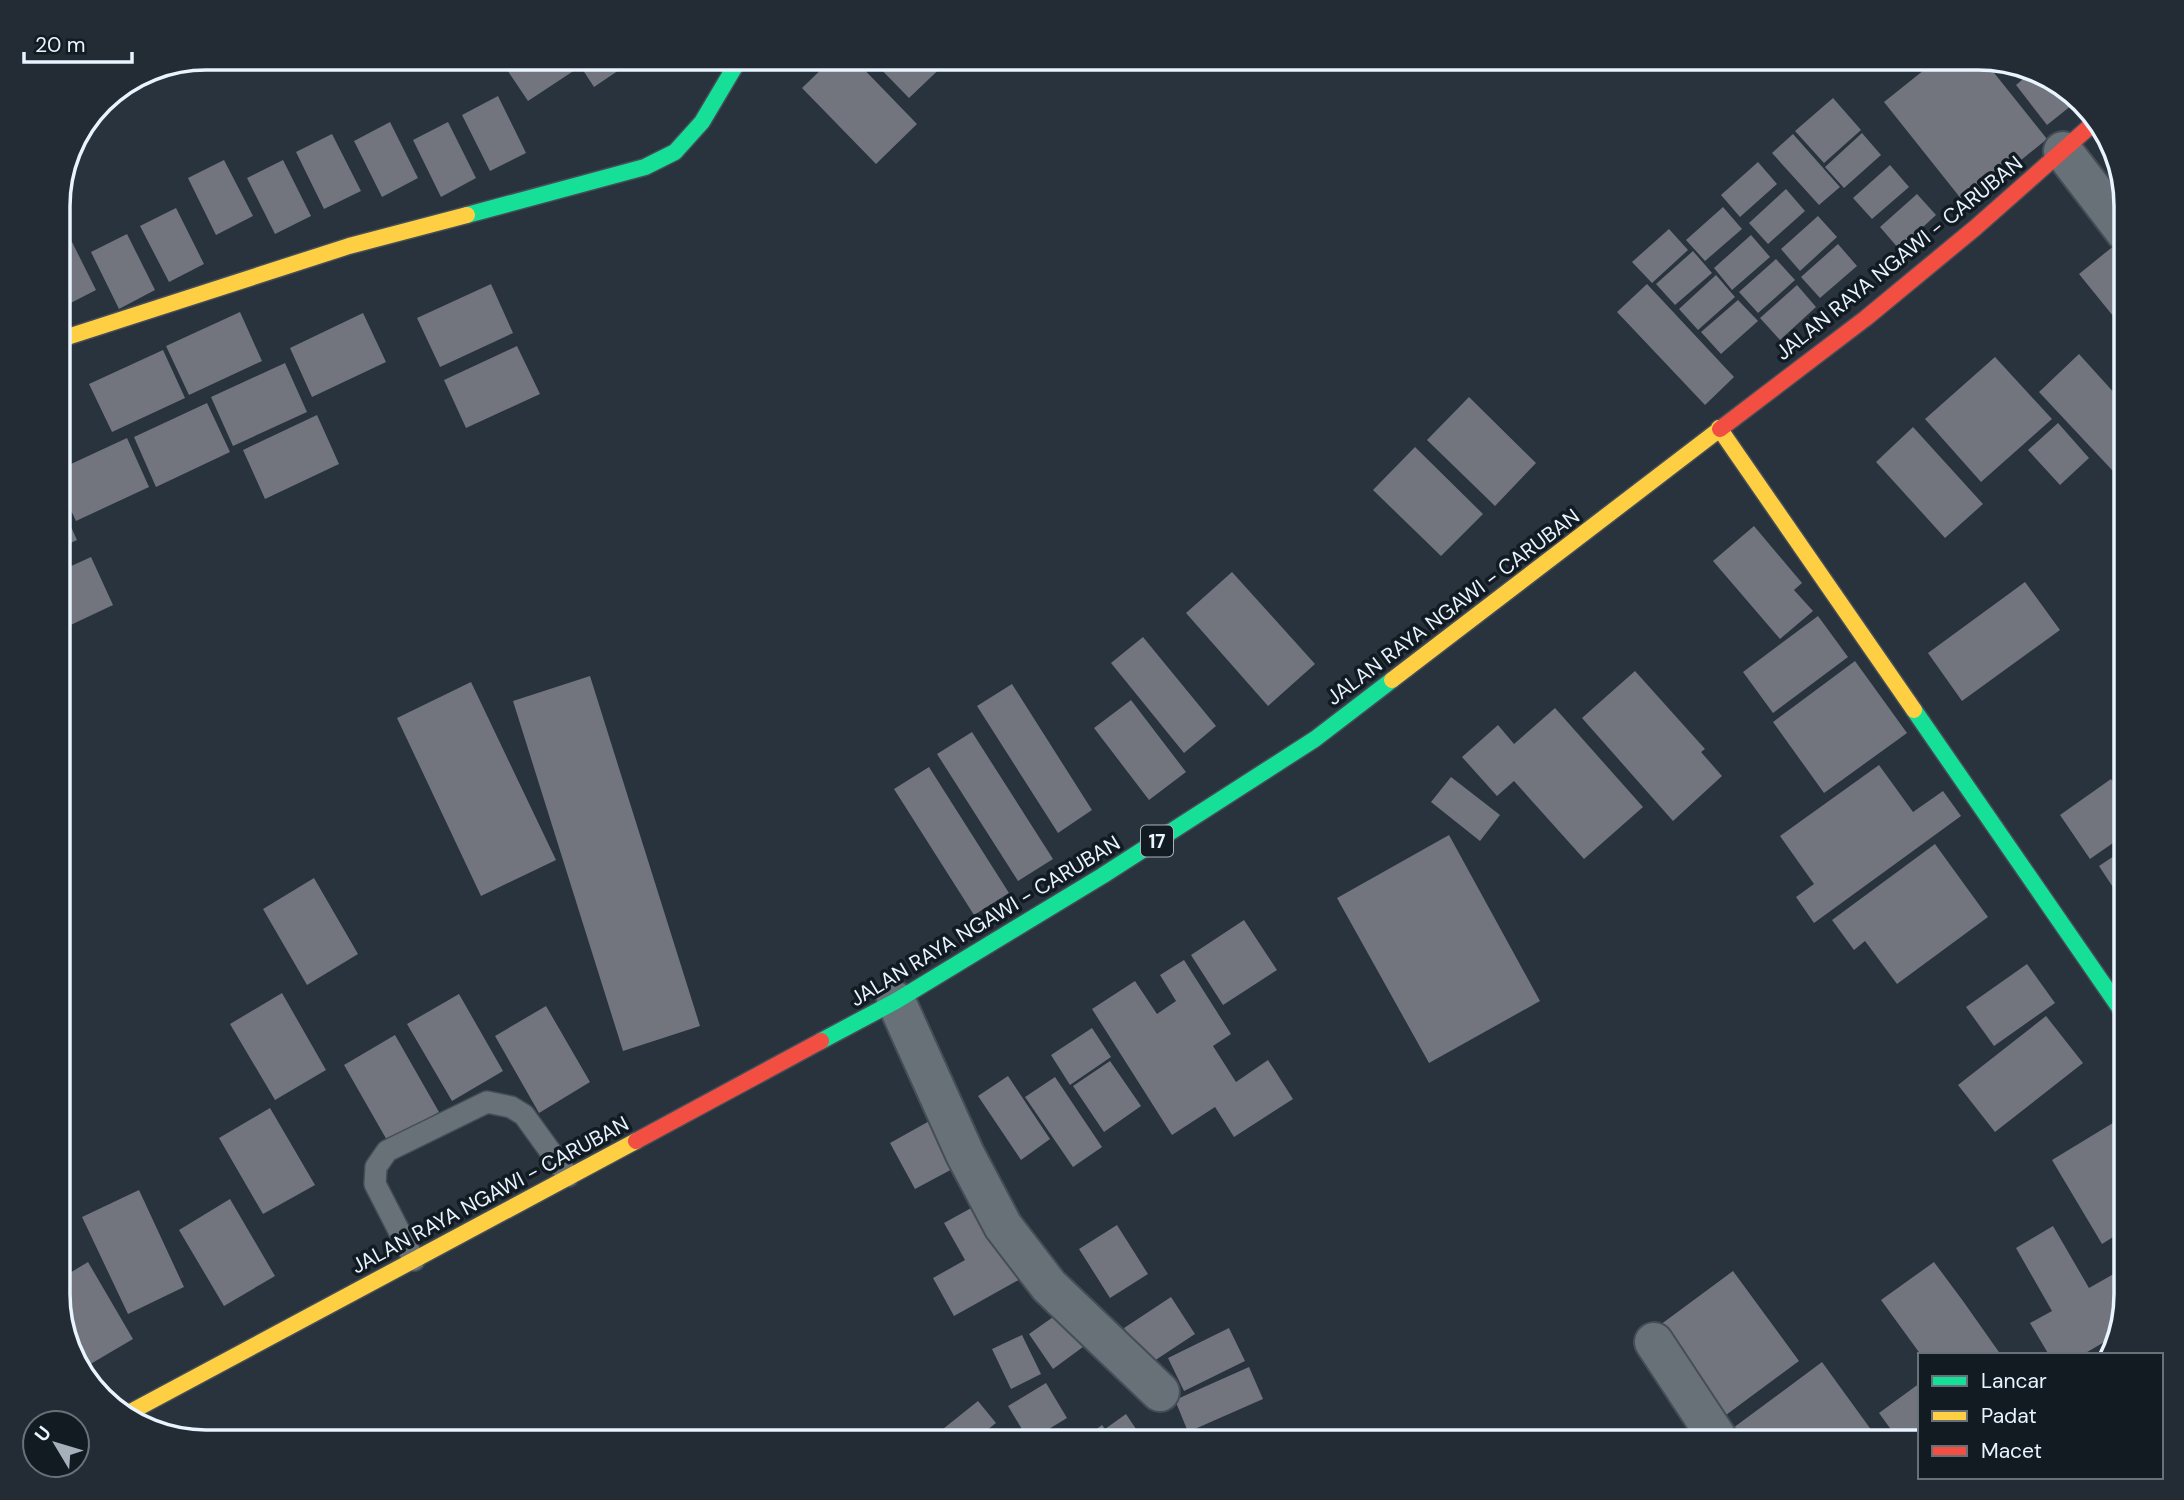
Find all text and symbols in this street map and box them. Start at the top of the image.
scale bar [24,21,133,65]
text: 20 m [35,31,86,59]
street label: JALAN RAYA NGAWI - CARUBAN [1770,149,2028,367]
street label: JALAN RAYA NGAWI - CARUBAN [1321,502,1585,712]
road number: 17 [1141,826,1173,856]
street label: JALAN RAYA NGAWI - CARUBAN [845,829,1125,1013]
street label: JALAN RAYA NGAWI - CARUBAN [346,1110,634,1280]
legend [1918,1353,2163,1479]
text: Lancar [1981,1367,2047,1395]
text: Padat [1981,1402,2037,1430]
north arrow [21,1409,91,1479]
text: U [29,1421,57,1447]
text: Macet [1981,1437,2042,1465]

